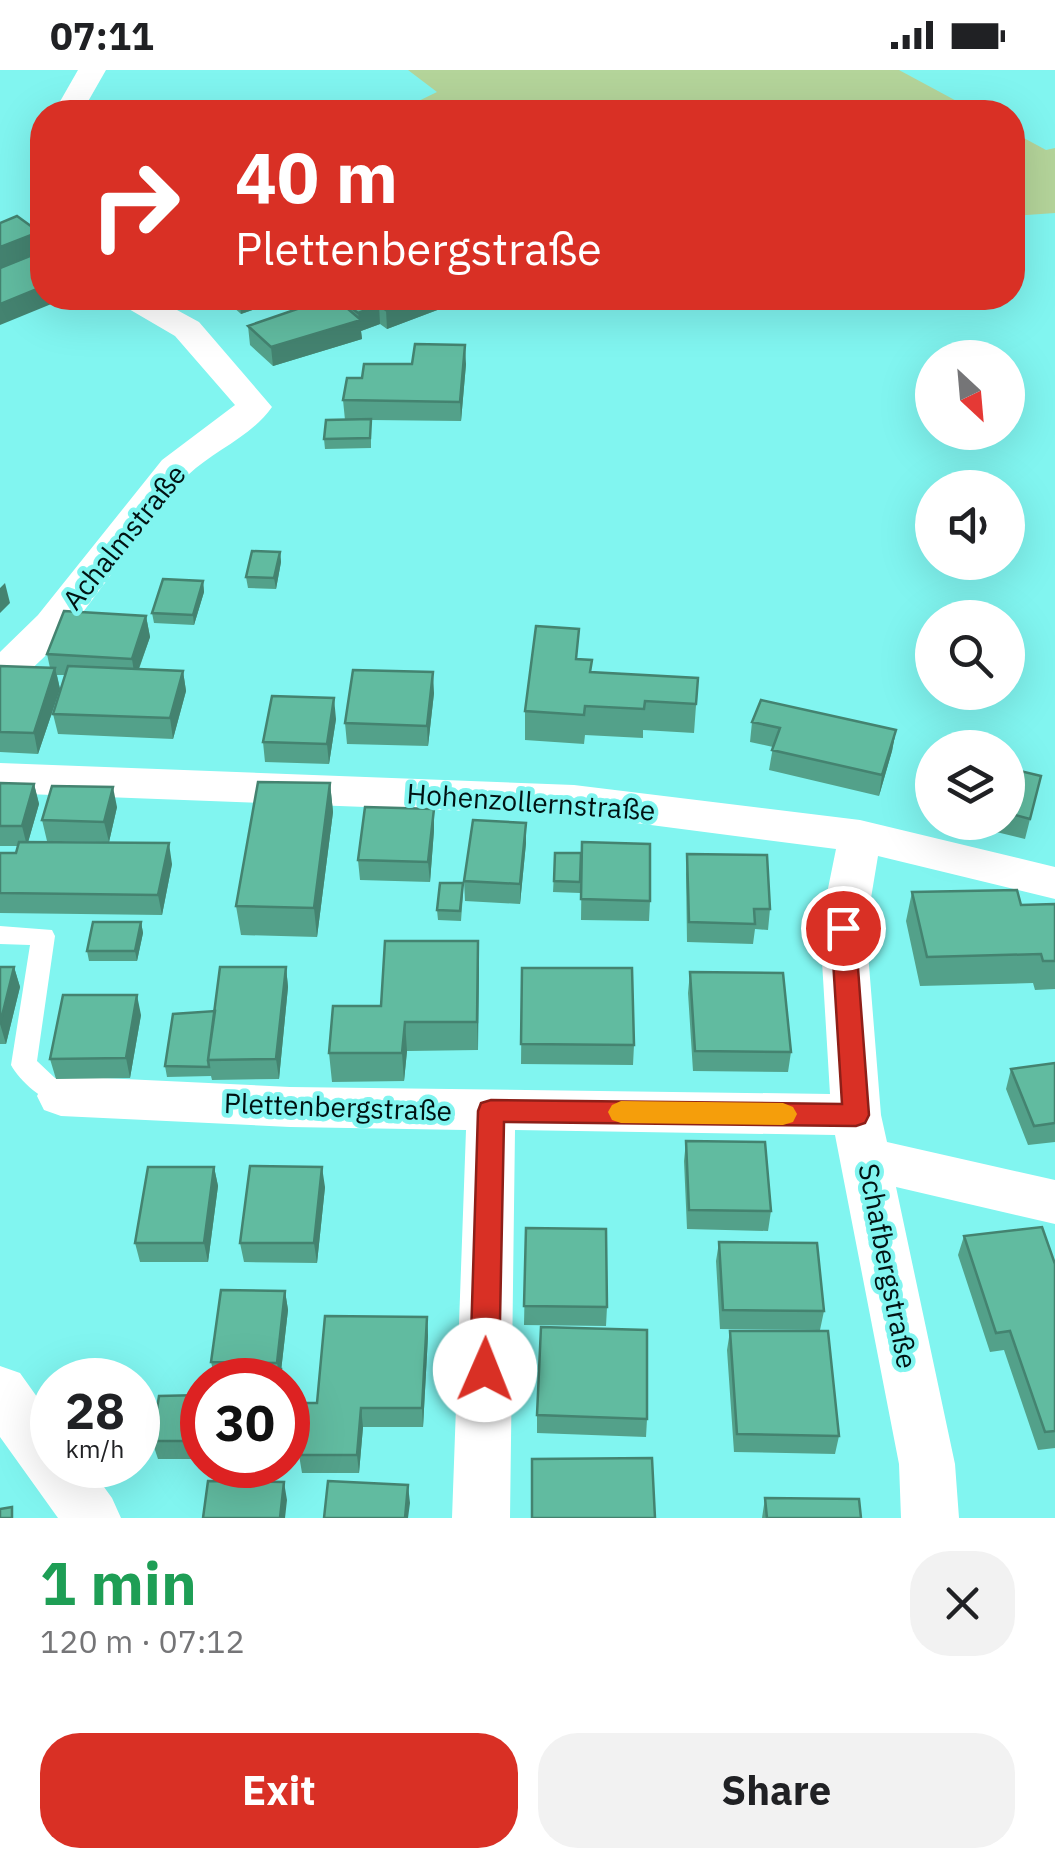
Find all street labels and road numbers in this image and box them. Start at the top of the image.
street label: Achalmstraße [54,456,194,617]
street label: Hohenzollernstraße [405,774,657,829]
street label: Plettenbergstraße [223,1084,453,1129]
street label: Schafbergstraße [850,1160,926,1372]

